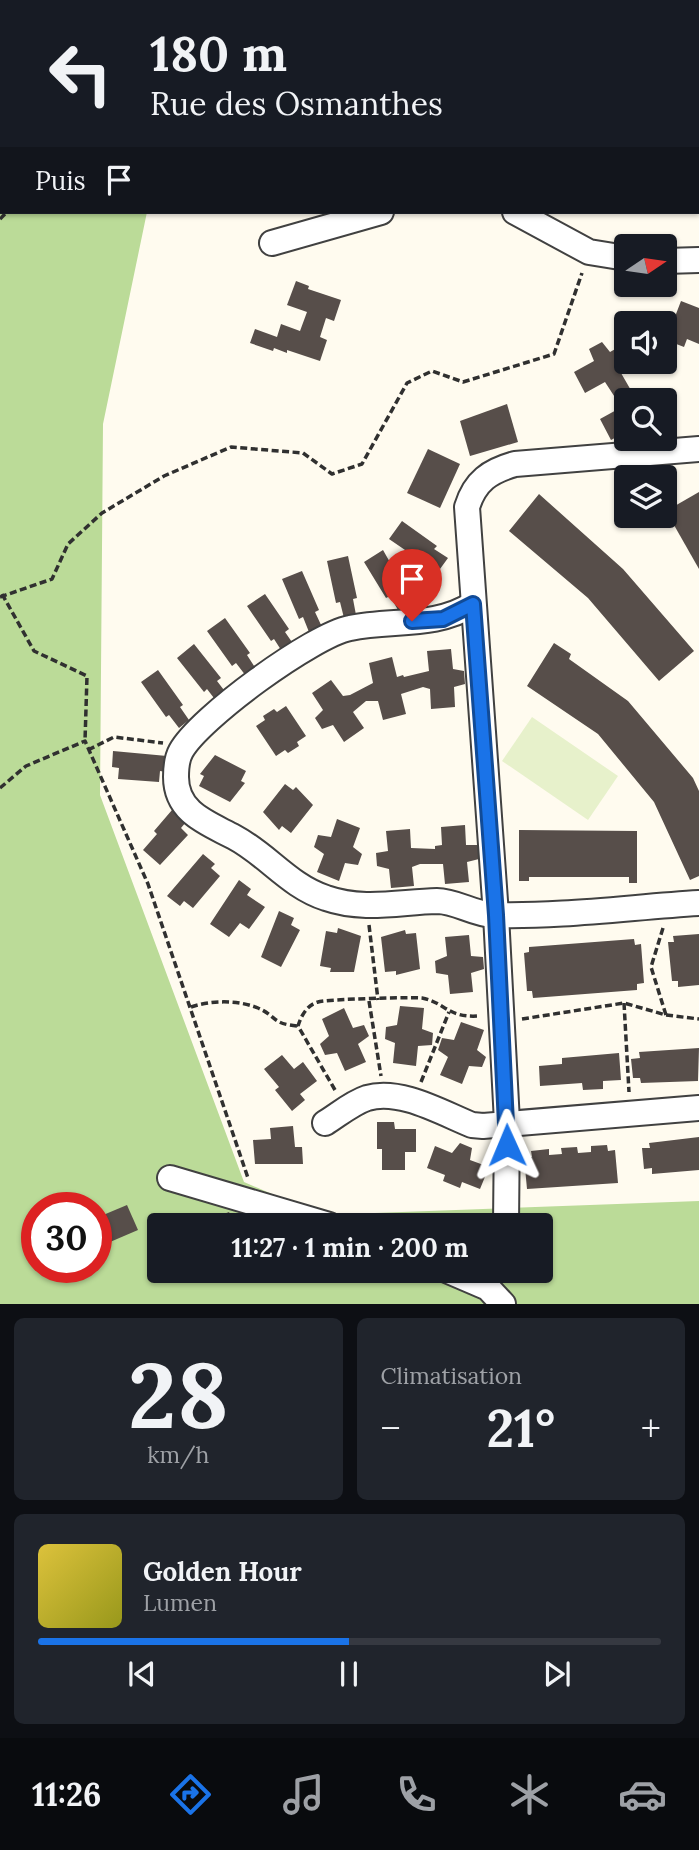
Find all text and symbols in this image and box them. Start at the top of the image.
text: 180 m [150,22,287,84]
icon: left [35,28,126,119]
text: Rue des Osmanthes [150,83,443,124]
icon: arrive [100,161,138,199]
text: Puis [35,164,86,197]
north arrow [614,234,677,298]
map controls [614,234,677,528]
button: sound [614,311,677,374]
button: search [614,388,677,451]
button: layers [614,465,677,528]
pin [382,549,442,621]
icon: arrive [393,560,431,598]
position arrow [470,1108,544,1182]
speed limit sign: 30 [21,1192,112,1283]
text: 11:27 · 1 min · 200 m [232,1231,468,1264]
text: 28 [128,1336,229,1453]
text: Climatisation [381,1361,522,1390]
text: 21° [486,1395,555,1461]
text: − [381,1404,401,1452]
text: + [641,1404,661,1452]
text: km/h [147,1440,209,1469]
text: Golden Hour [143,1555,302,1588]
text: Lumen [143,1588,217,1617]
icon: previous [123,1655,161,1693]
icon: pause [330,1655,368,1693]
icon: next [538,1655,576,1693]
icon: directions [166,1770,215,1819]
icon: music [279,1770,328,1819]
icon: phone [392,1770,441,1819]
icon: climate [505,1770,554,1819]
icon: car [618,1770,667,1819]
text: 11:26 [32,1774,101,1815]

